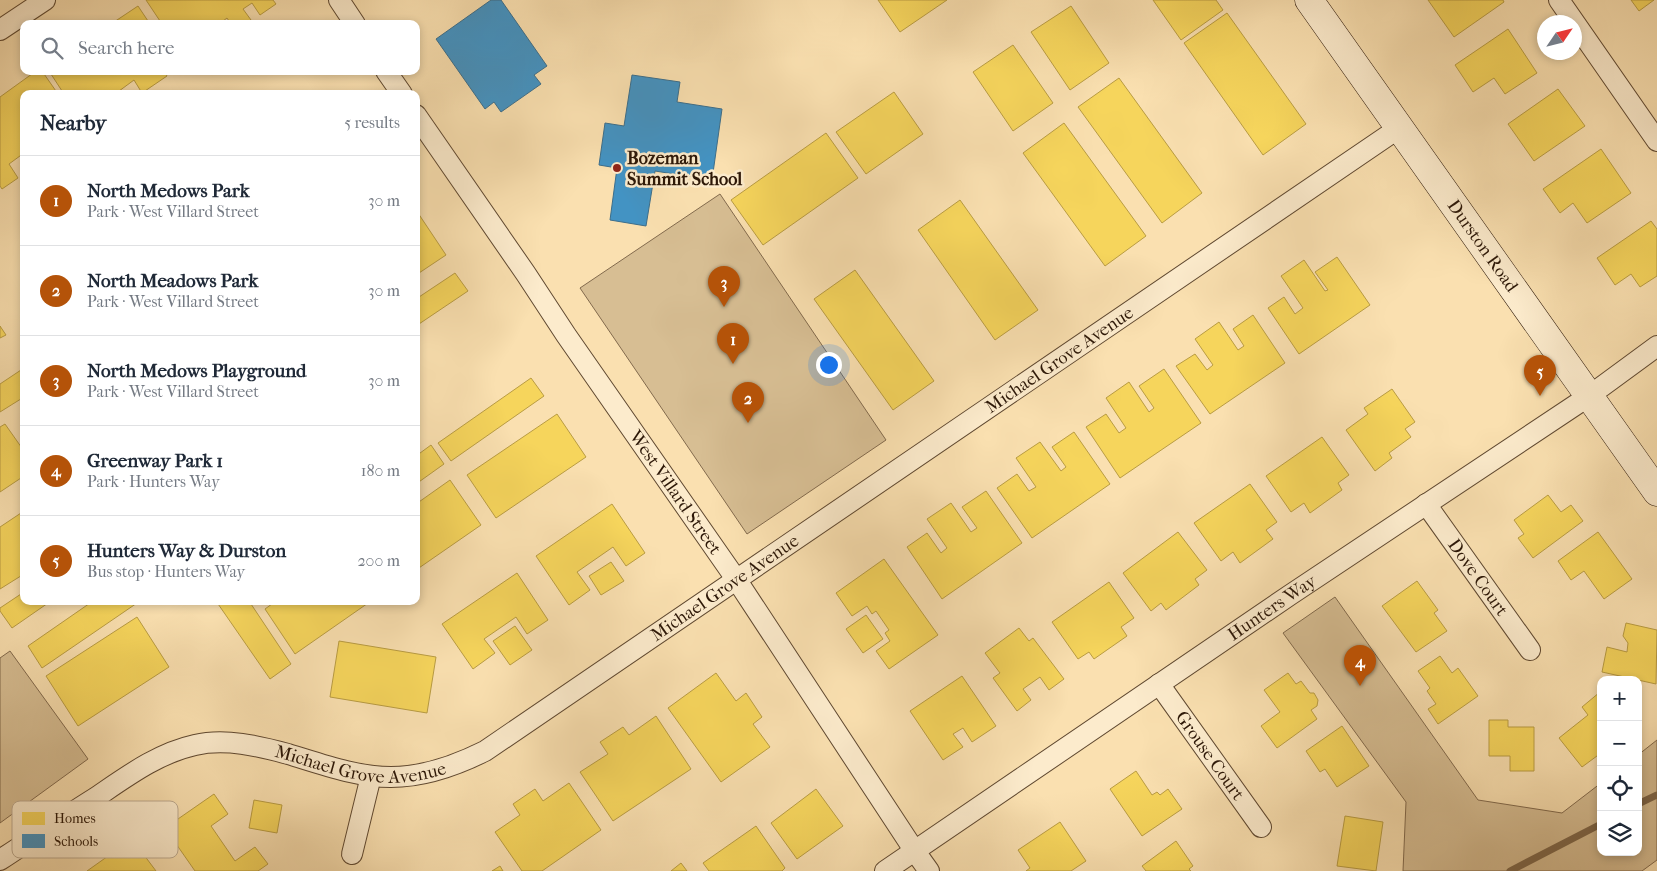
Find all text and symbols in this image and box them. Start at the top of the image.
north arrow [1537,15,1582,60]
search box [20,20,420,75]
icon: search [38,34,66,62]
text: Search here [78,37,174,59]
text: Nearby [40,111,106,135]
text: 5 results [344,113,400,132]
place label: Bozeman Summit School [627,148,743,190]
marker: Bozeman Summit School [611,162,623,174]
text: North Medows Park [87,180,249,202]
text: 1 [53,191,59,210]
text: 30 m [368,191,400,210]
street label: Durston Road [1443,196,1522,296]
text: Park · West Villard Street [87,202,259,221]
pin: 3 [708,266,740,307]
text: North Meadows Park [87,270,258,292]
text: 2 [52,281,60,300]
text: 30 m [368,281,400,300]
text: Park · West Villard Street [87,292,259,311]
street label: Michael Grove Avenue [982,302,1138,418]
pin: 1 [717,323,749,364]
your location [816,352,842,378]
pin: 5 [1524,355,1556,396]
text: North Medows Playground [87,360,306,382]
text: 3 [53,371,59,390]
text: 30 m [368,371,400,390]
text: Park · West Villard Street [87,382,259,401]
pin: 2 [732,382,764,423]
street label: West Villard Street [624,426,726,559]
text: Greenway Park 1 [87,450,223,472]
text: 4 [51,461,61,480]
text: 180 m [361,461,400,480]
text: Park · Hunters Way [87,472,220,491]
street label: Michael Grove Avenue [647,530,803,646]
street label: Dove Court [1443,535,1513,621]
text: Hunters Way & Durston [87,540,286,562]
text: 5 [53,551,59,570]
text: 200 m [357,551,400,570]
text: Bus stop · Hunters Way [87,562,245,581]
street label: Hunters Way [1224,570,1321,645]
pin: 4 [1344,645,1376,686]
map controls [1597,676,1642,856]
button: + [1597,676,1642,721]
street label: Grouse Court [1171,707,1249,805]
button: − [1597,721,1642,766]
street label: Michael Grove Avenue [273,741,449,788]
button: locate [1597,766,1642,811]
legend [12,801,178,858]
text: Homes [54,810,96,827]
button: layers [1597,811,1642,856]
text: Schools [54,833,98,850]

